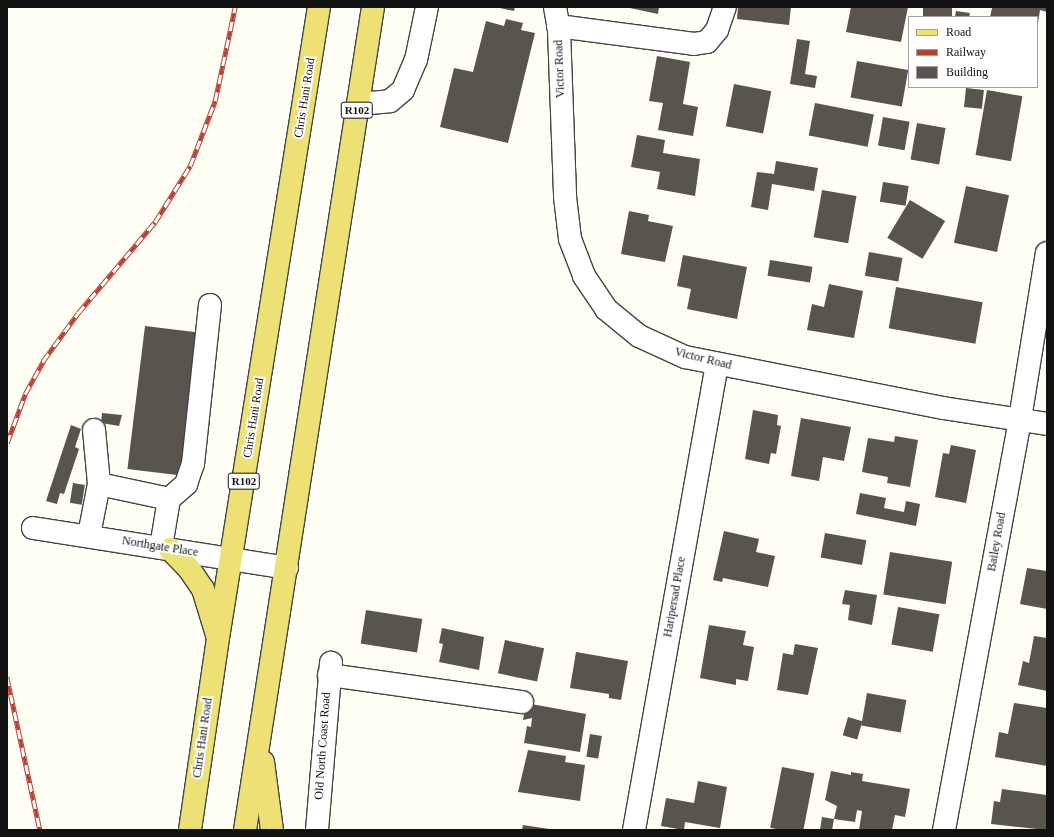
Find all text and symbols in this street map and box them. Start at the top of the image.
legend [908,16,1038,88]
text: Road [946,25,971,39]
street label: Victor Road [552,40,568,98]
text: Railway [946,45,986,59]
street label: Chris Hani Road [292,57,318,139]
text: Building [946,65,988,79]
road number: R102 [340,101,374,119]
street label: Victor Road [673,345,733,373]
street label: Chris Hani Road [241,377,267,459]
road number: R102 [227,472,261,490]
street label: Bailey Road [985,511,1009,573]
street label: Northgate Place [121,534,199,560]
street label: Haripersad Place [661,556,689,638]
street label: Old North Coast Road [312,692,334,800]
street label: Chris Hani Road [190,697,216,779]

